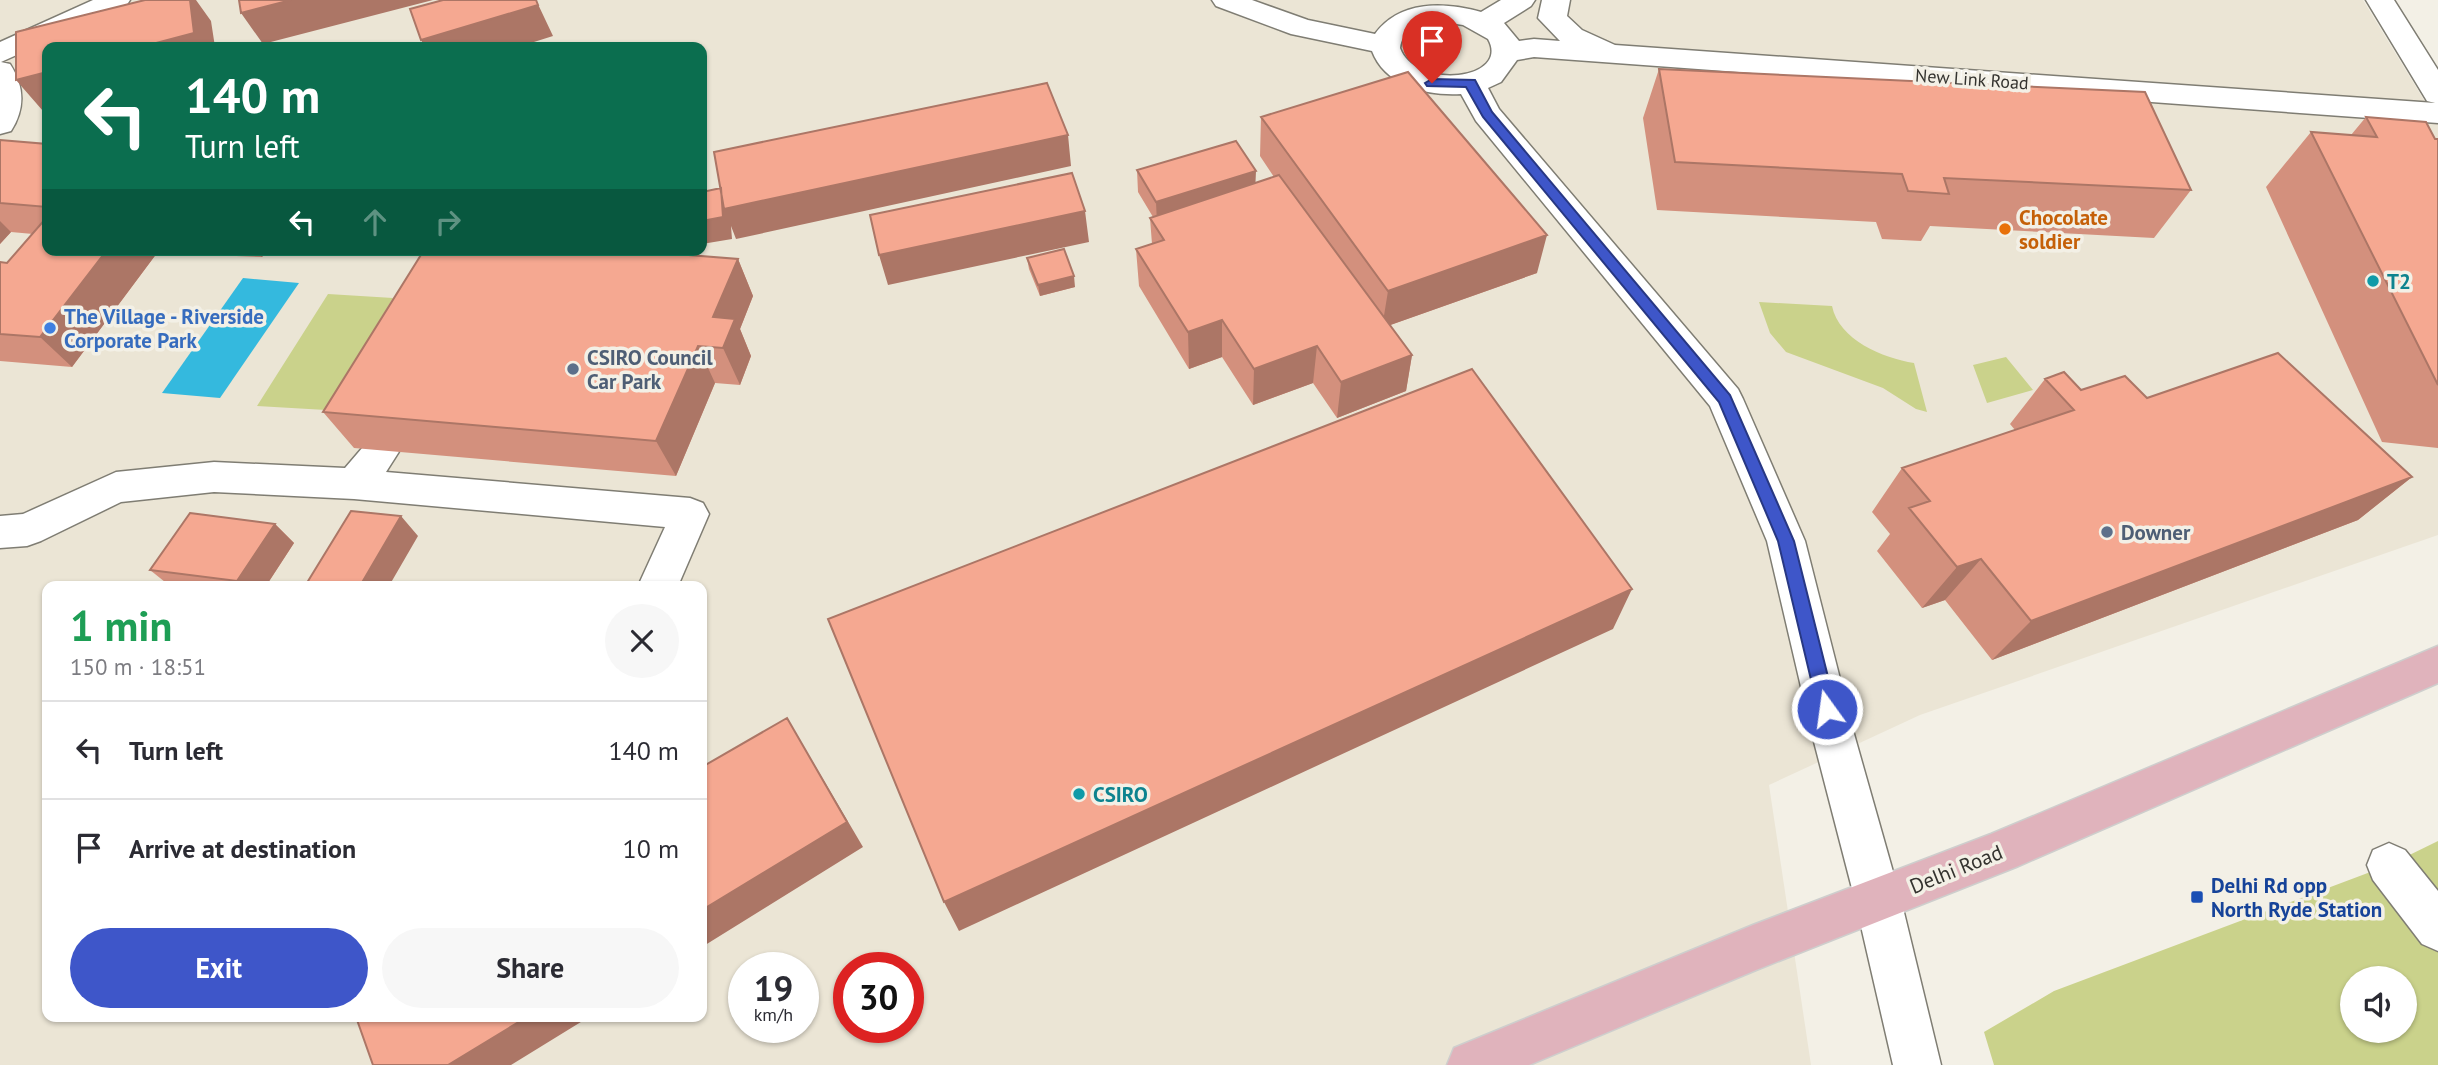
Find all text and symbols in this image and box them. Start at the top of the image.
pin [1402,11,1462,83]
icon: arrive [1413,22,1451,60]
text: 140 m [185,63,320,127]
street label: New Link Road [1915,64,2029,94]
icon: left [70,70,161,161]
text: Turn left [185,125,300,167]
icon: left [283,203,321,241]
icon: ahead [356,203,394,241]
icon: right [429,203,467,241]
place label: Chocolate soldier [2019,204,2108,255]
marker: Chocolate soldier [1997,221,2013,237]
place label: T2 [2387,268,2411,295]
marker: T2 [2365,273,2381,289]
place label: The Village - Riverside Corporate Park [64,303,264,354]
marker: The Village - Riverside Corporate Park [42,320,58,336]
place label: CSIRO Council Car Park [587,344,713,395]
marker: CSIRO Council Car Park [565,361,581,377]
place label: Downer [2121,519,2191,546]
marker: Downer [2099,524,2115,540]
text: 1 min [70,598,172,653]
button: close [605,604,679,678]
text: 150 m · 18:51 [70,652,206,681]
position arrow [1790,672,1864,746]
icon: left [70,731,108,769]
text: Turn left [129,734,223,767]
text: 140 m [608,734,679,767]
place label: CSIRO [1093,781,1148,808]
marker: CSIRO [1071,786,1087,802]
icon: arrive [70,829,108,867]
text: Arrive at destination [129,832,356,865]
text: 10 m [623,832,679,865]
street label: Delhi Road [1906,838,2006,900]
place label: Delhi Rd opp North Ryde Station [2211,872,2382,923]
marker: Delhi Rd opp North Ryde Station [2189,889,2205,905]
button: Exit [70,928,368,1008]
button: Share [382,928,679,1008]
speed limit sign: 30 [833,952,924,1043]
text: 19 [754,965,793,1011]
map controls [2340,966,2417,1043]
button: sound [2340,966,2417,1043]
text: km/h [754,1003,793,1026]

